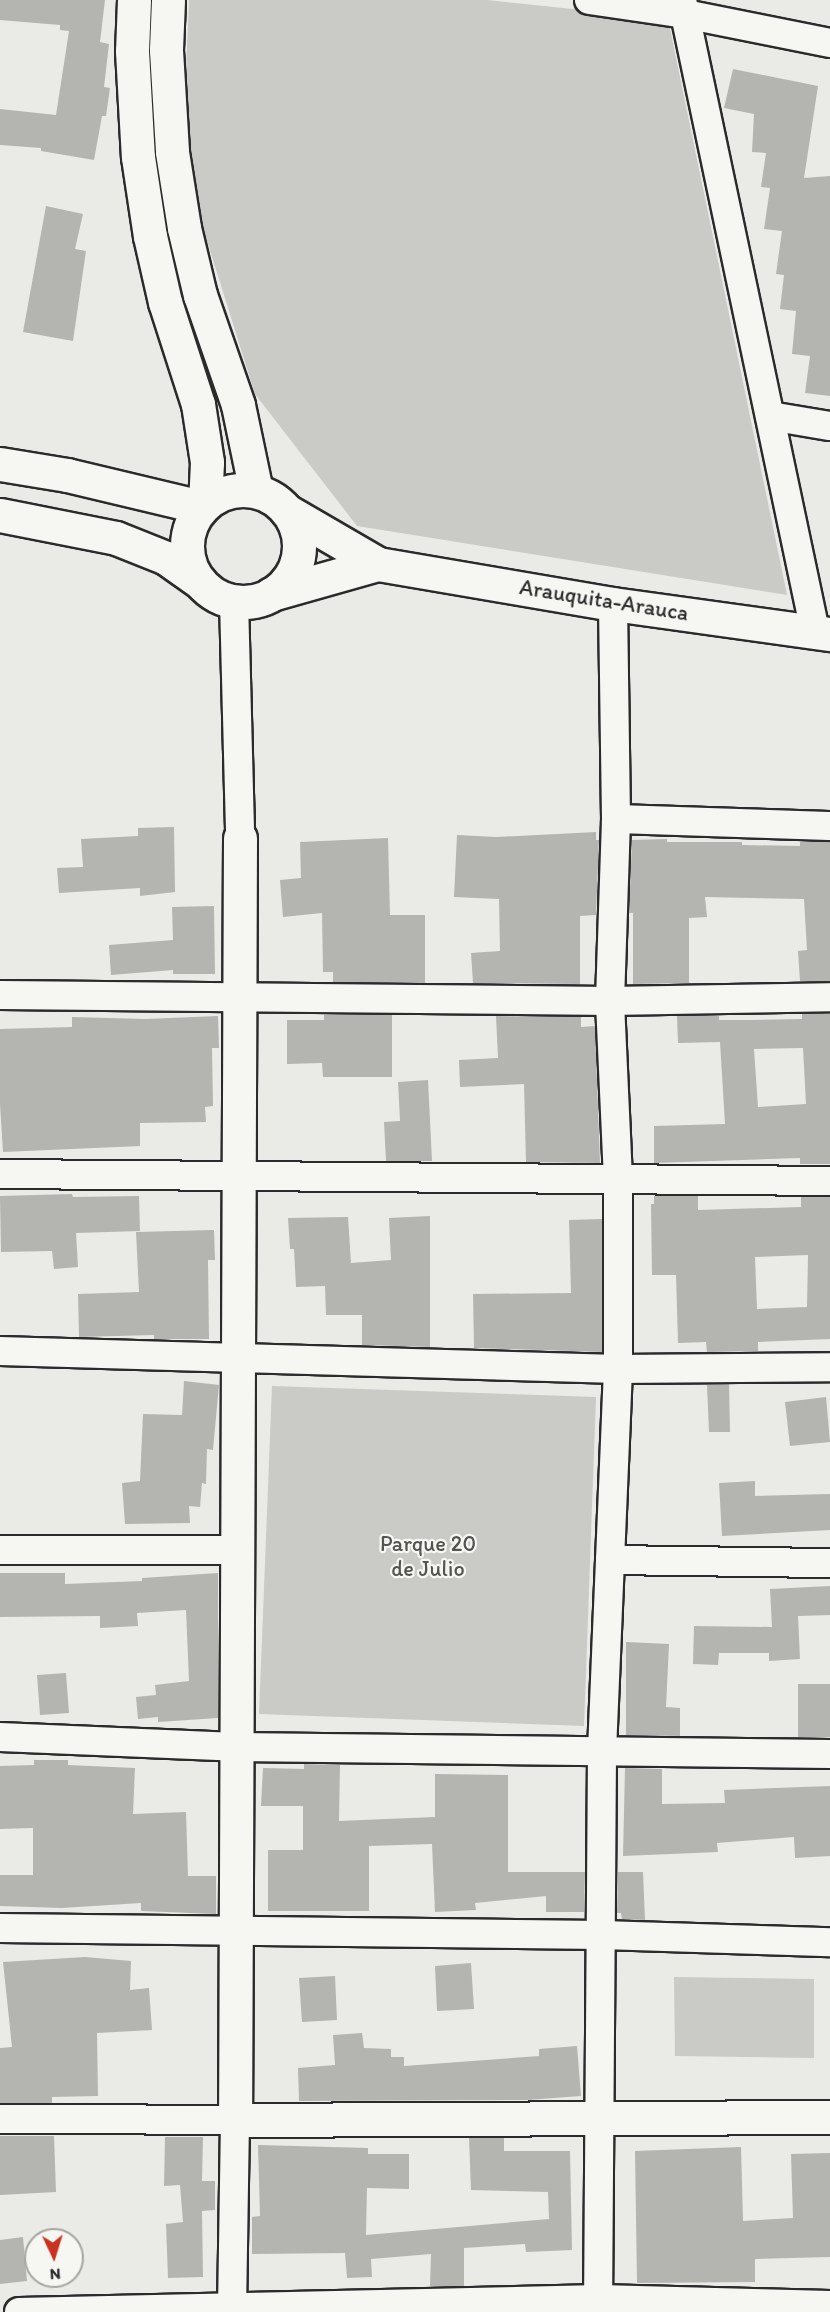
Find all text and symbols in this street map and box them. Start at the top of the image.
street label: Arauquita-Arauca [518,574,690,626]
park label: Parque 20 de Julio [380,1530,476,1582]
north arrow [24,2228,84,2288]
text: N [49,2265,61,2284]

